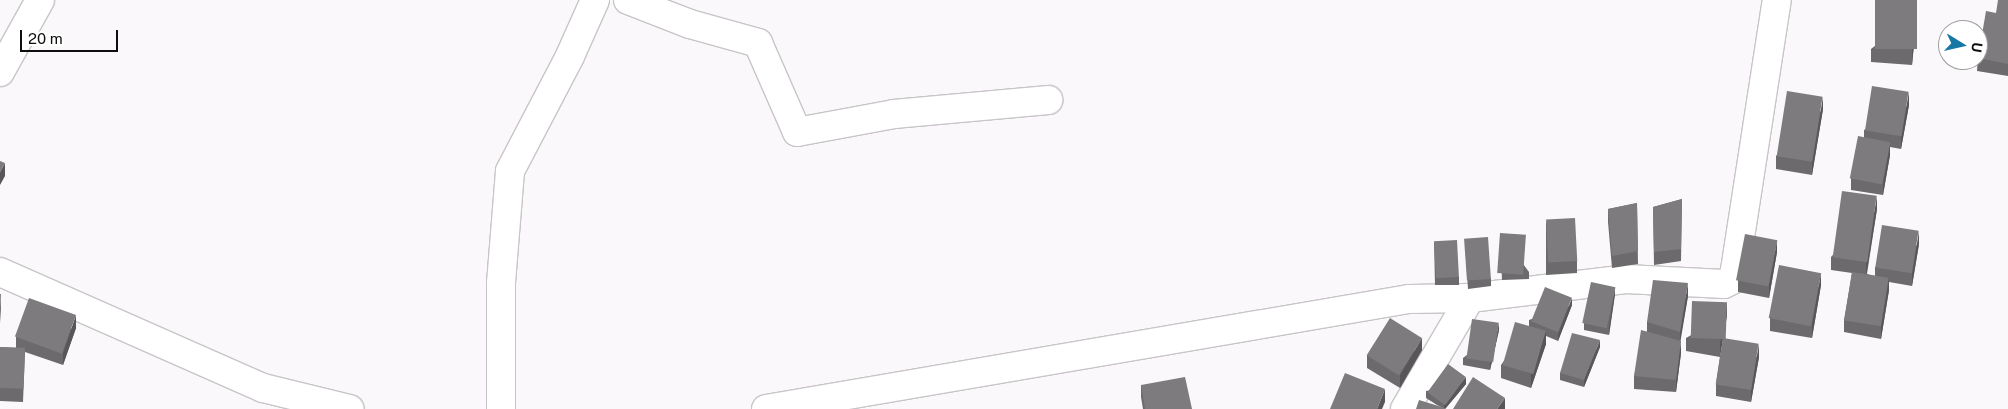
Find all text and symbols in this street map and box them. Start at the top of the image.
scale bar [22,20,120,52]
north arrow [1938,20,1988,70]
text: 20 m [28,30,63,47]
text: U [1968,41,1986,53]

